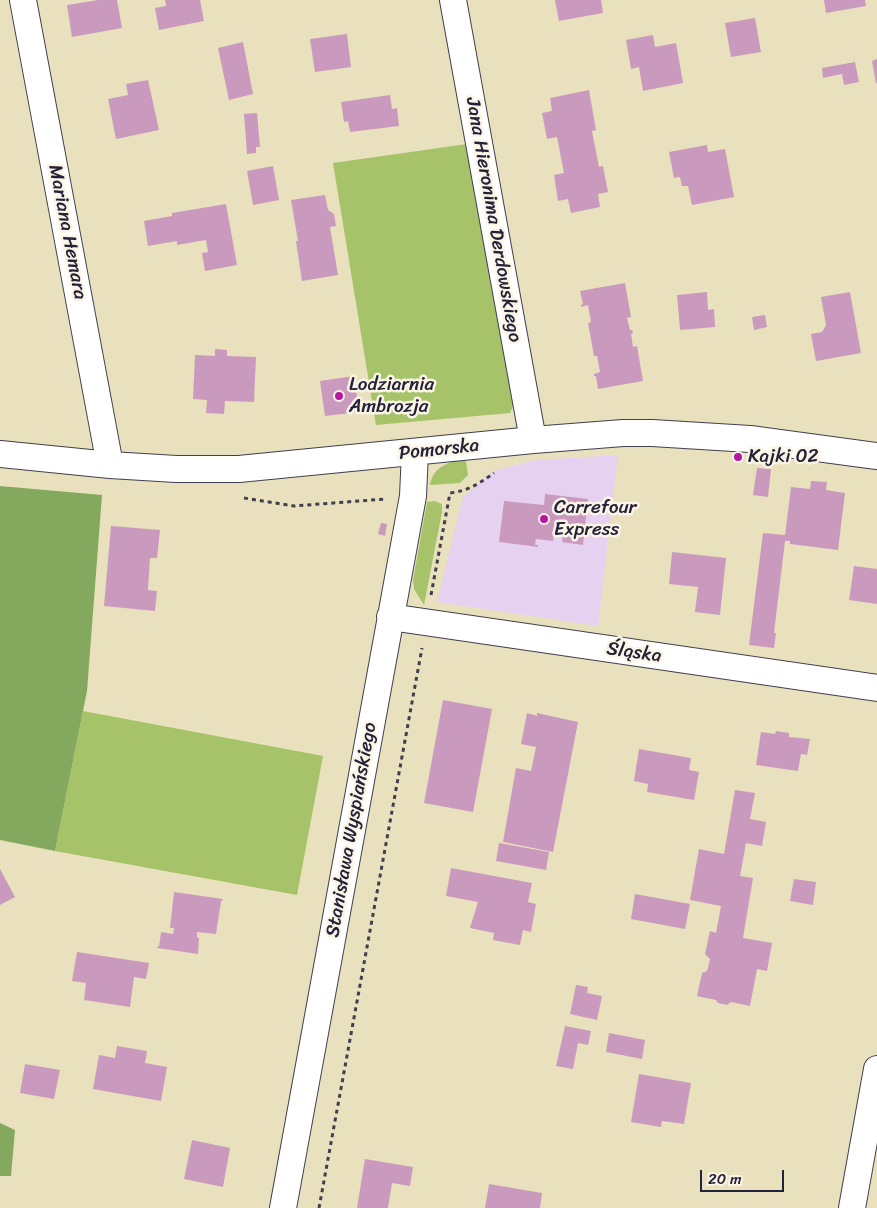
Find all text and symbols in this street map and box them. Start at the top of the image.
street label: Jana Hieronima Derdowskiego [460,96,526,344]
street label: Mariana Hemara [43,163,91,301]
place label: Lodziarnia Ambrozja [349,374,434,418]
marker: Lodziarnia Ambrozja [333,390,345,402]
street label: Pomorska [398,434,480,466]
place label: Kajki 02 [748,446,819,468]
marker: Kajki 02 [732,451,744,463]
place label: Carrefour Express [554,497,636,541]
marker: Carrefour Express [538,513,550,525]
street label: Śląska [605,638,663,668]
street label: Stanisława Wyspiańskiego [322,721,382,939]
scale bar [702,1160,786,1192]
text: 20 m [708,1166,742,1192]

